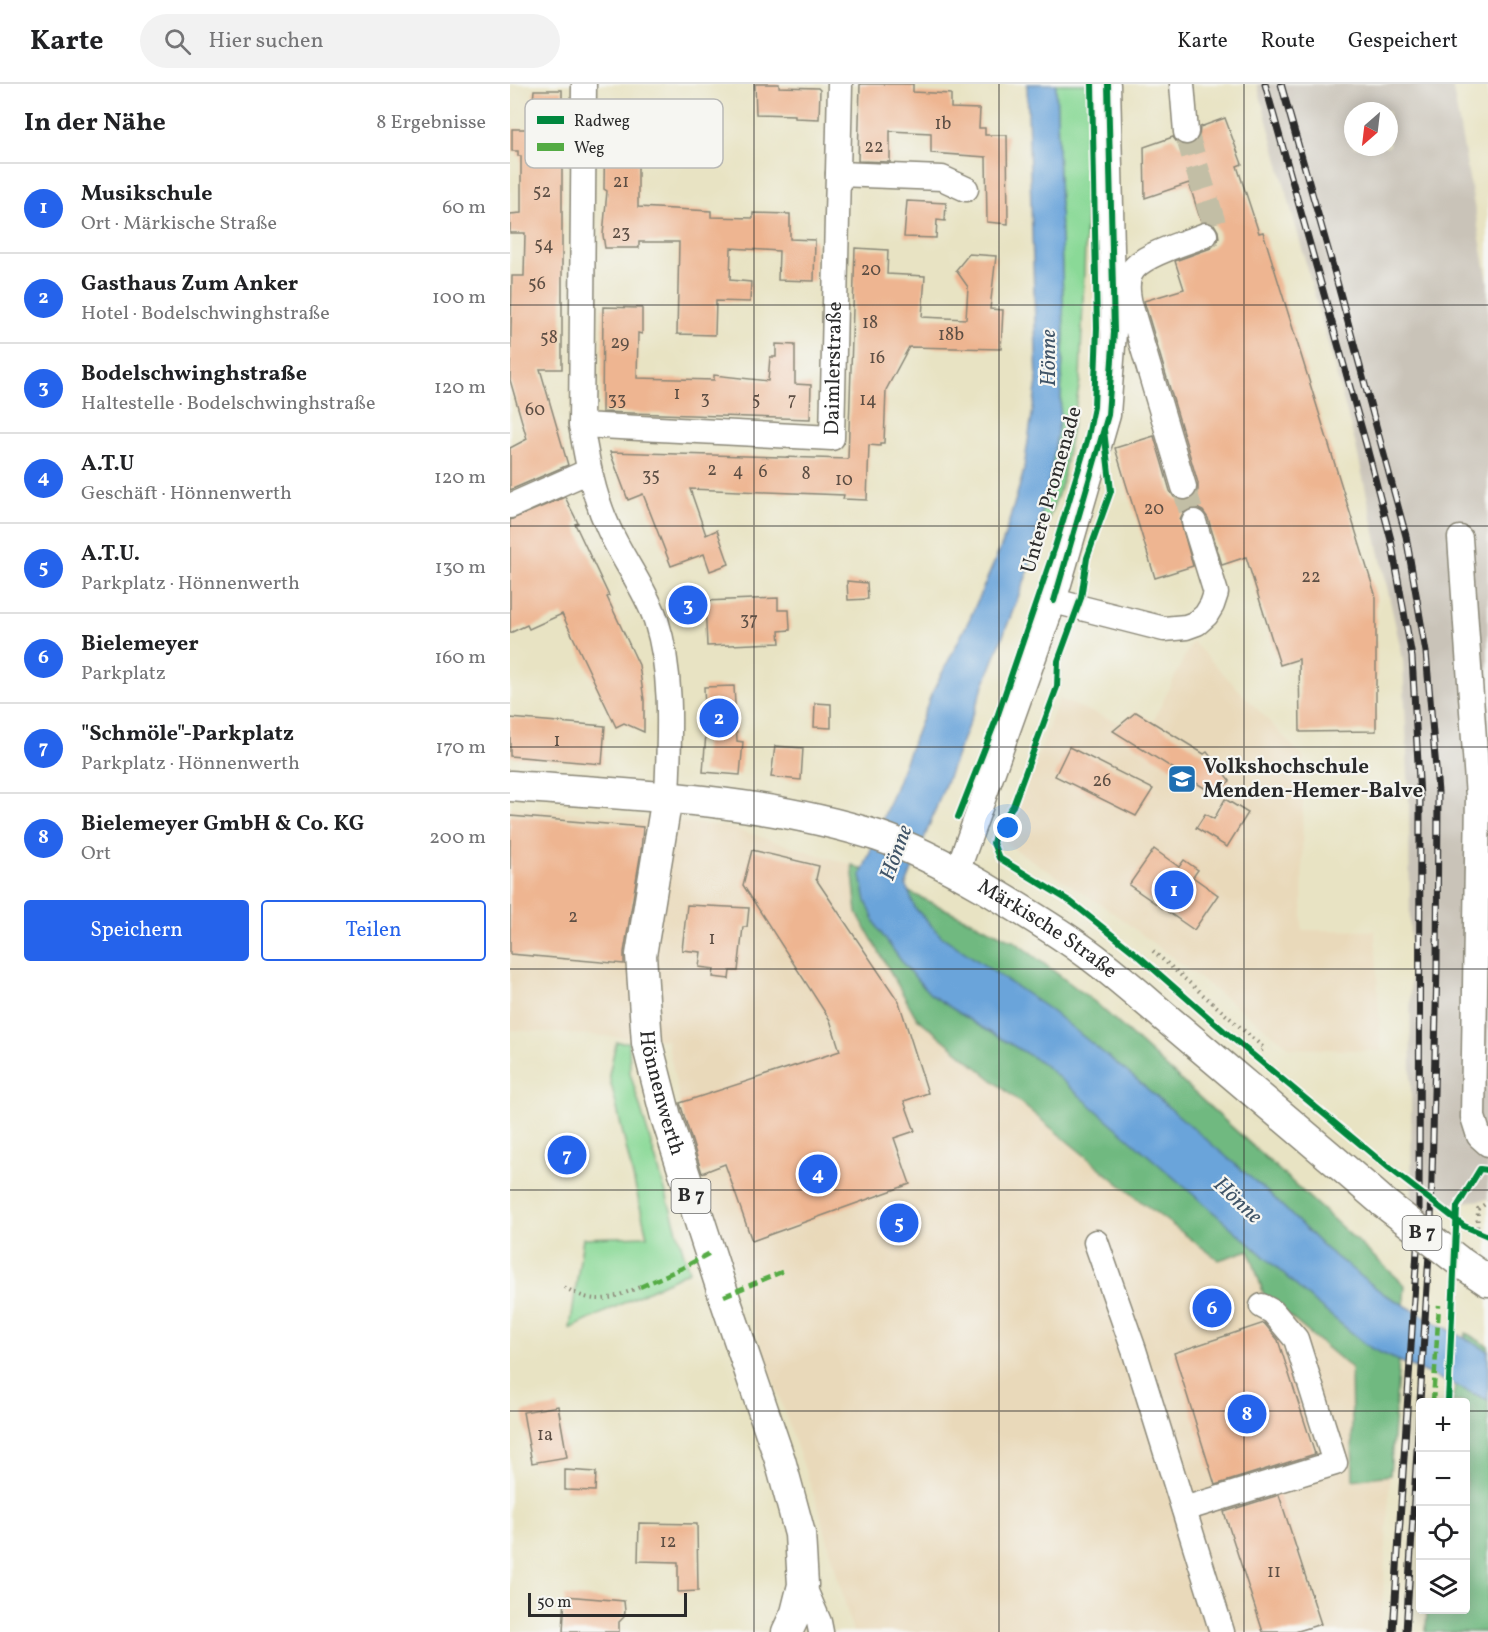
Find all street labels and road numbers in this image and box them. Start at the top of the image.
street label: Daimlerstraße [818,301,850,436]
street label: Untere Promenade [1014,403,1090,577]
street label: Märkische Straße [972,872,1123,985]
street label: Hönnenwerth [632,1029,692,1159]
road number: B 7 [672,1179,711,1213]
road number: B 7 [1402,1216,1442,1250]

